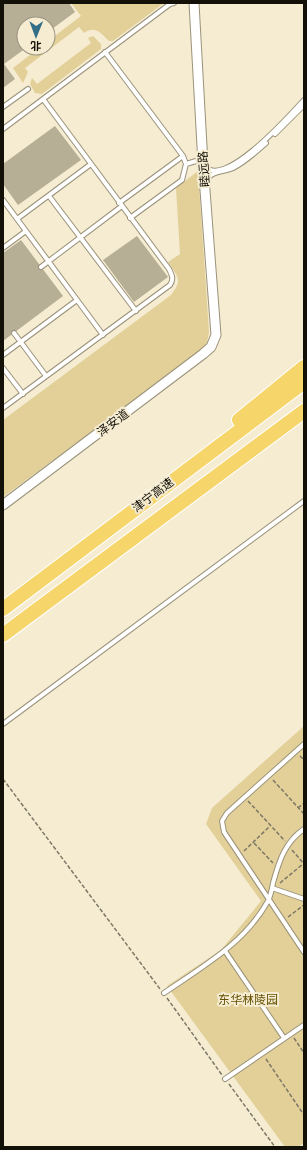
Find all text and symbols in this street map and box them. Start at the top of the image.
north arrow [16,16,56,56]
text: 北 [30,39,41,52]
street label: 睦远路 [196,151,212,187]
street label: 泽安道 [94,407,132,439]
street label: 津宁高速 [130,475,176,515]
park label: 东华林陵园 [218,993,278,1007]

